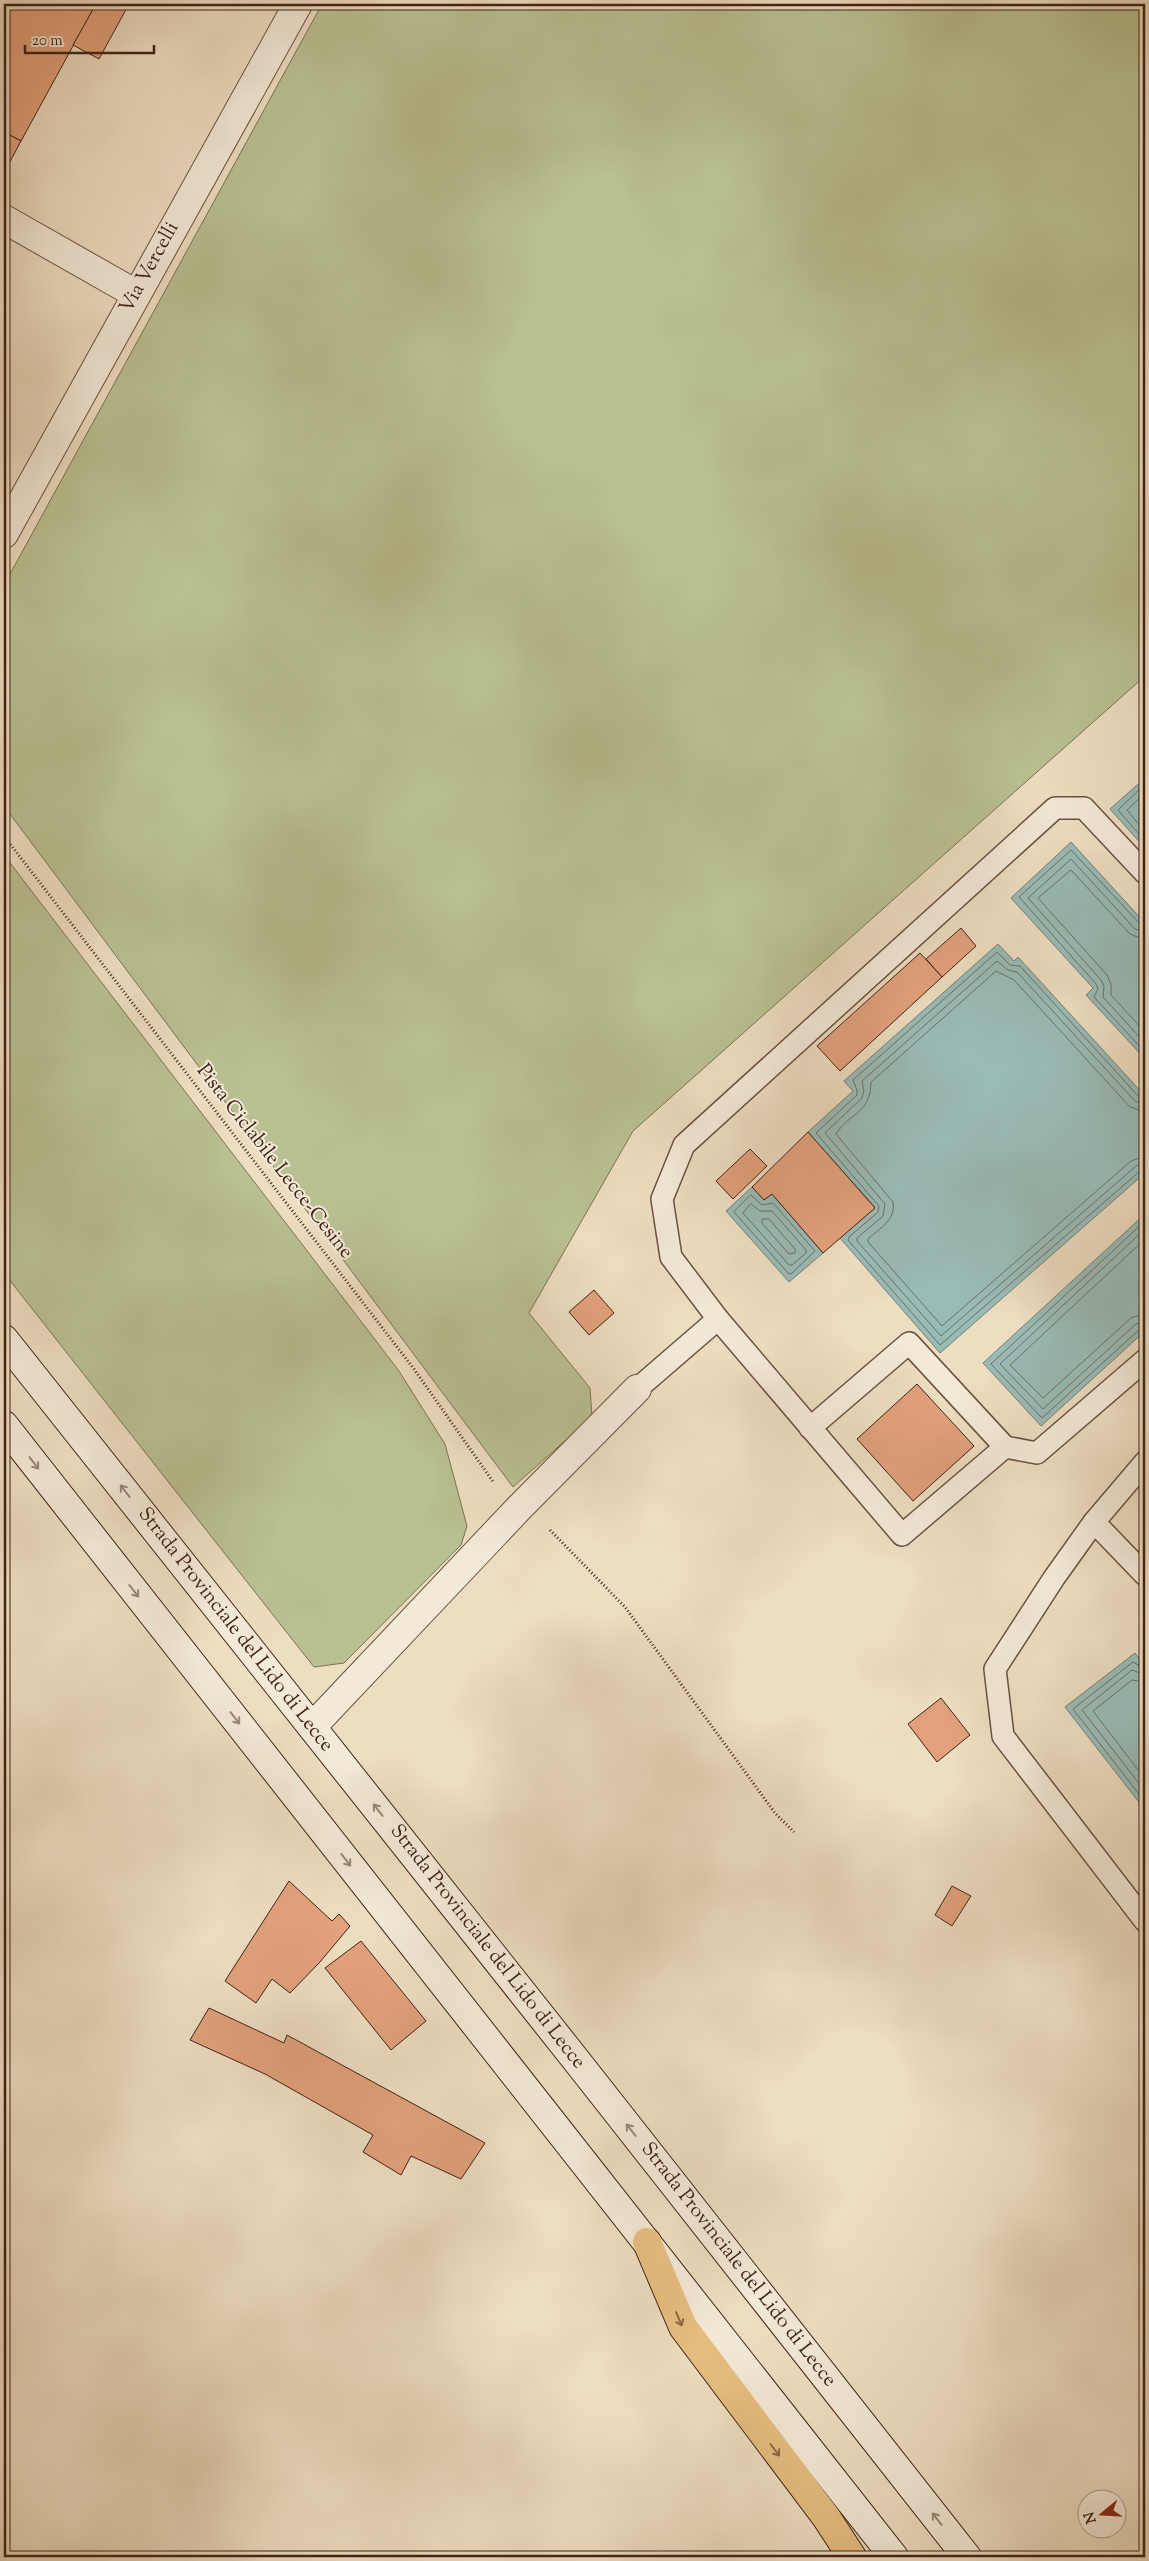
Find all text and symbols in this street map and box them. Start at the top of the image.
scale bar [25,22,154,54]
text: 20 m [32,31,63,52]
street label: Via Vercelli [113,217,187,319]
street label: Pista Ciclabile Lecce-Cesine [189,1058,359,1266]
one-way arrow [28,1456,39,1469]
one-way arrow [119,1485,130,1498]
street label: Strada Provinciale del Lido di Lecce [130,1501,340,1759]
one-way arrow [129,1584,140,1597]
one-way arrow [229,1712,240,1725]
one-way arrow [373,1804,384,1817]
street label: Strada Provinciale del Lido di Lecce [382,1818,592,2076]
one-way arrow [341,1853,352,1866]
one-way arrow [626,2124,637,2137]
street label: Strada Provinciale del Lido di Lecce [633,2136,843,2394]
one-way arrow [675,2311,685,2326]
one-way arrow [770,2443,781,2456]
north arrow [1076,2488,1126,2538]
text: N [1080,2509,1103,2526]
one-way arrow [932,2513,943,2526]

